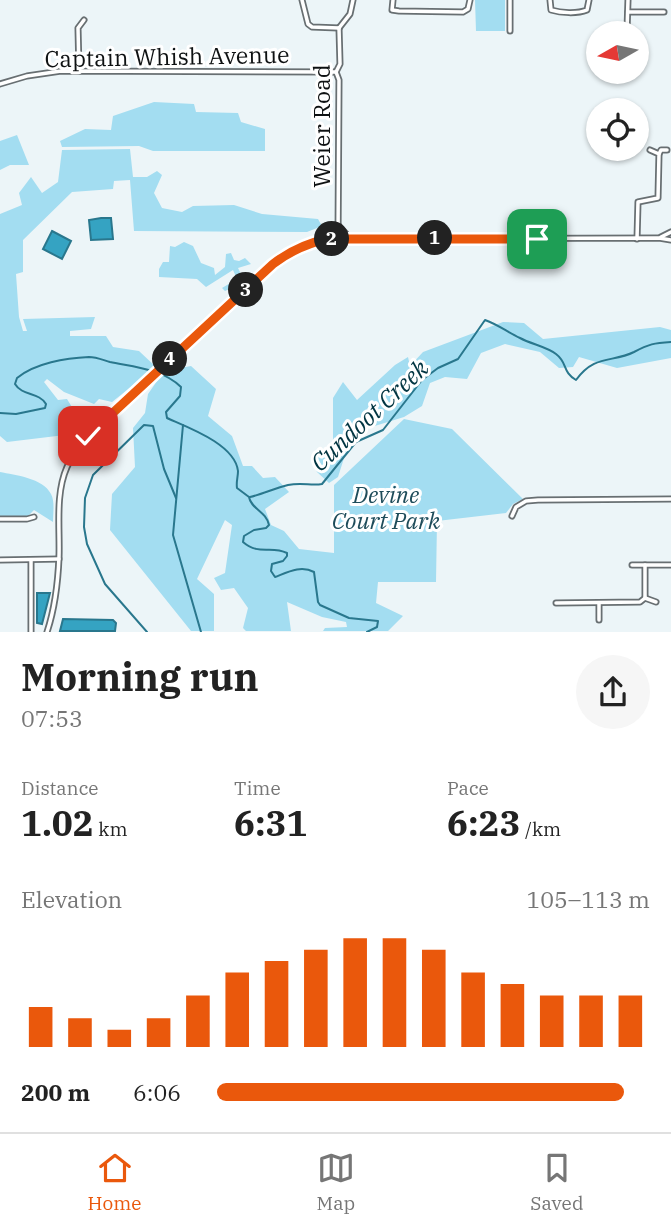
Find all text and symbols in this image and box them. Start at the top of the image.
north arrow [586,21,649,84]
map controls [586,21,649,161]
street label: Captain Whish Avenue [44,39,290,73]
street label: Weier Road [306,64,336,188]
button: locate [586,98,649,161]
pin [507,209,567,269]
pin: 1 [418,220,452,256]
icon: arrive [518,220,556,258]
pin: 2 [314,222,350,256]
text: 1 [429,225,440,249]
text: 2 [326,226,337,250]
pin: 3 [229,272,264,308]
text: 3 [240,277,251,301]
pin: 4 [152,342,188,376]
text: 4 [164,346,175,370]
water label: Cundoot Creek [303,352,435,478]
pin [58,406,118,466]
icon: check [69,417,107,455]
park label: Devine Court Park [332,479,441,535]
text: Morning run [21,652,259,701]
button: share [576,655,650,729]
text: 07:53 [21,703,83,733]
text: Distance [21,776,99,800]
text: Time [234,776,281,800]
text: Pace [447,776,489,800]
text: 1.02 [21,800,94,846]
text: 6:31 [234,800,308,846]
text: 6:23 [447,800,521,846]
text: km [94,817,128,841]
text: /km [521,817,561,841]
text: Elevation [21,884,122,914]
text: 105–113 m [526,884,650,914]
text: 200 m [21,1077,90,1107]
text: 6:06 [133,1077,181,1107]
tab: Home [88,1149,142,1215]
tab: Map [317,1149,355,1215]
tab: Saved [530,1149,583,1215]

